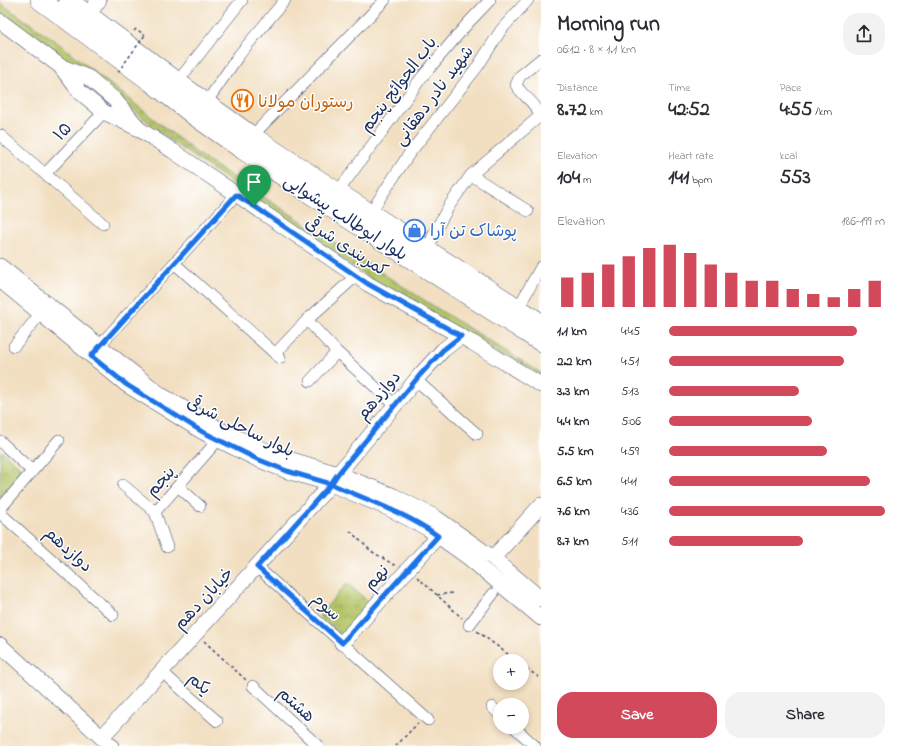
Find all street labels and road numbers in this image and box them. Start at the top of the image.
street label: باب الحوائج پنجم [355,32,444,138]
street label: شهید نادر دهقانی [388,41,480,151]
street label: ۱۵ [48,117,78,147]
street label: بلوار ابوطالب پیشوایی [278,169,412,268]
street label: کمربندی شرقی [300,211,393,284]
street label: دوازدهم [351,366,407,426]
street label: بلوار ساحلی شرقی [182,390,299,464]
street label: پنجم [140,461,182,503]
street label: دوازدهم [38,521,98,579]
street label: نهم [359,559,396,597]
street label: خیابان دهم [168,562,240,636]
street label: سوم [306,587,346,627]
street label: یکم [182,667,216,701]
street label: هشتم [272,681,320,729]

